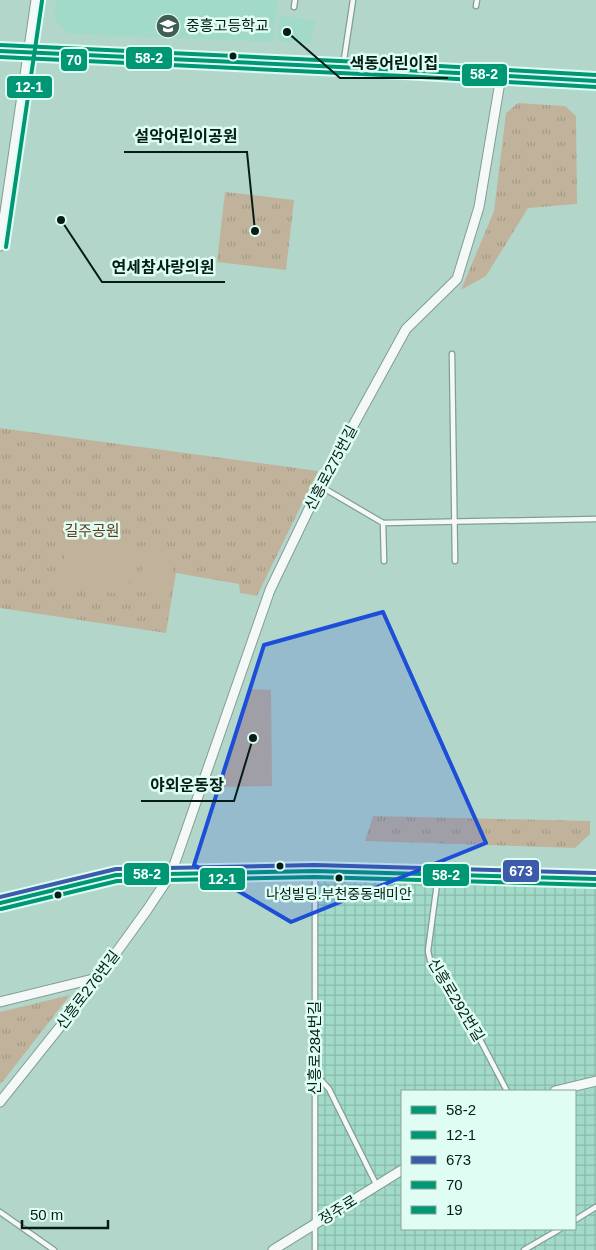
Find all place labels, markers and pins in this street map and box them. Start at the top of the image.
school or university icon: 중흥고등학교 [155,13,181,39]
place label: 중흥고등학교 [186,17,269,34]
callout: 색동어린이집 [340,47,448,78]
unlabelled marker [228,51,238,61]
callout: 설악어린이공원 [124,121,247,152]
callout: 연세참사랑의원 [102,251,225,282]
callout: 야외운동장 [141,770,234,801]
unlabelled marker [275,861,285,871]
marker: 나성빌딩.부천중동래미안 [334,873,344,883]
place label: 나성빌딩.부천중동래미안 [266,886,412,902]
unlabelled marker [53,890,63,900]

